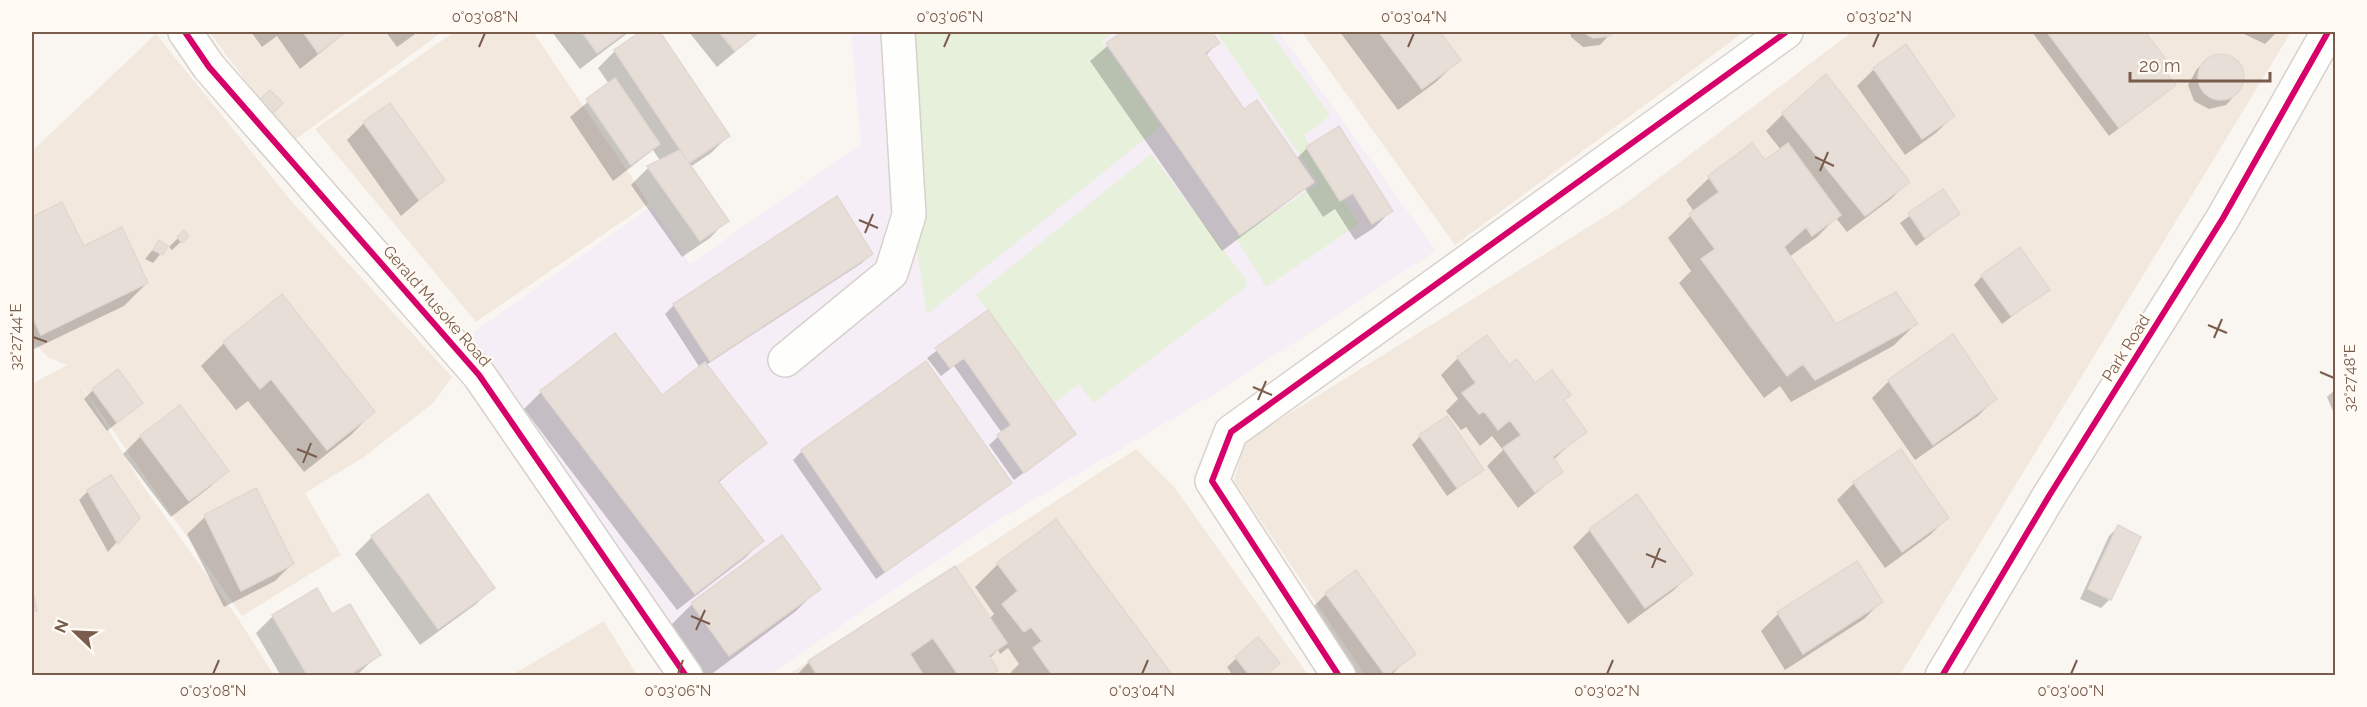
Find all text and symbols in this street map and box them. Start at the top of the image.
text: 0°03'08"N [452,8,518,26]
text: 0°03'06"N [917,8,983,26]
text: 0°03'04"N [1381,8,1447,26]
text: 0°03'02"N [1846,8,1912,26]
scale bar [2130,45,2270,83]
text: 20 m [2139,55,2181,76]
street label: Gerald Musoke Road [379,242,495,370]
text: 32°27'44"E [7,303,25,371]
street label: Park Road [2098,311,2154,385]
text: 32°27'48"E [2341,344,2359,412]
north arrow [45,602,105,662]
text: N [51,617,73,636]
text: 0°03'08"N [180,682,246,700]
text: 0°03'06"N [645,682,711,700]
text: 0°03'04"N [1109,682,1175,700]
text: 0°03'02"N [1574,682,1640,700]
text: 0°03'00"N [2038,682,2104,700]

